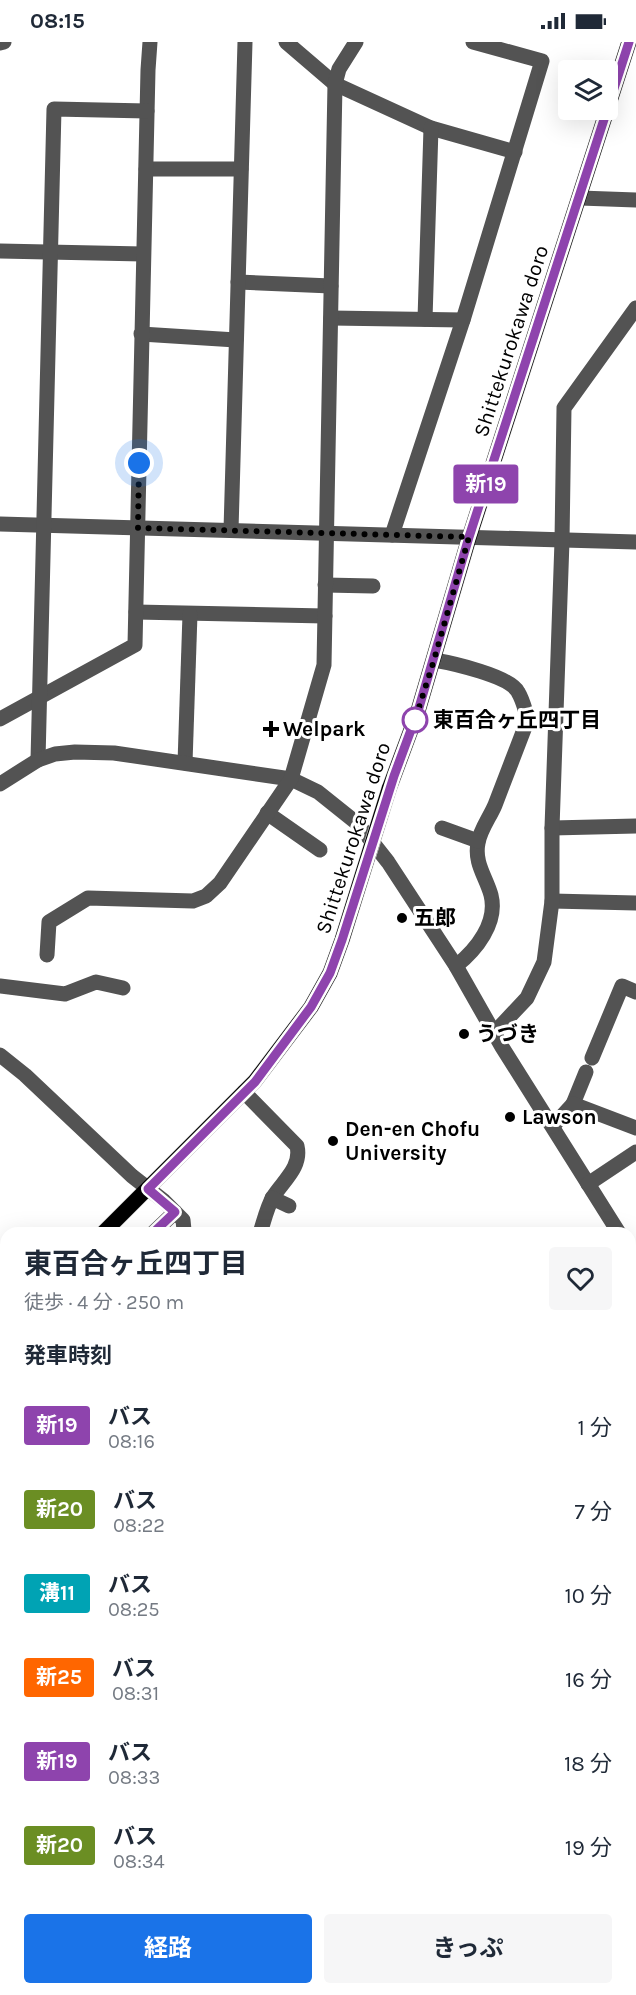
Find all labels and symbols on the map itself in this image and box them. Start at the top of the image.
street label: Shittekurokawa doro [469,242,553,440]
your location [124,448,154,478]
line badge: 新19 [452,464,520,504]
marker: 東百合ヶ丘四丁目 [402,707,428,733]
place label: 東百合ヶ丘四丁目 [433,708,601,732]
place label: Welpark [283,717,366,741]
marker: Welpark [264,722,278,736]
street label: Shittekurokawa doro [311,739,395,937]
place label: 五郎 [414,906,456,930]
marker: 五郎 [395,911,409,925]
place label: うづき [476,1022,539,1046]
marker: うづき [457,1027,471,1041]
place label: Lawson [522,1105,597,1129]
marker: Lawson [503,1110,517,1124]
place label: Den-en Chofu University [345,1117,480,1165]
marker: Den-en Chofu University [326,1134,340,1148]

